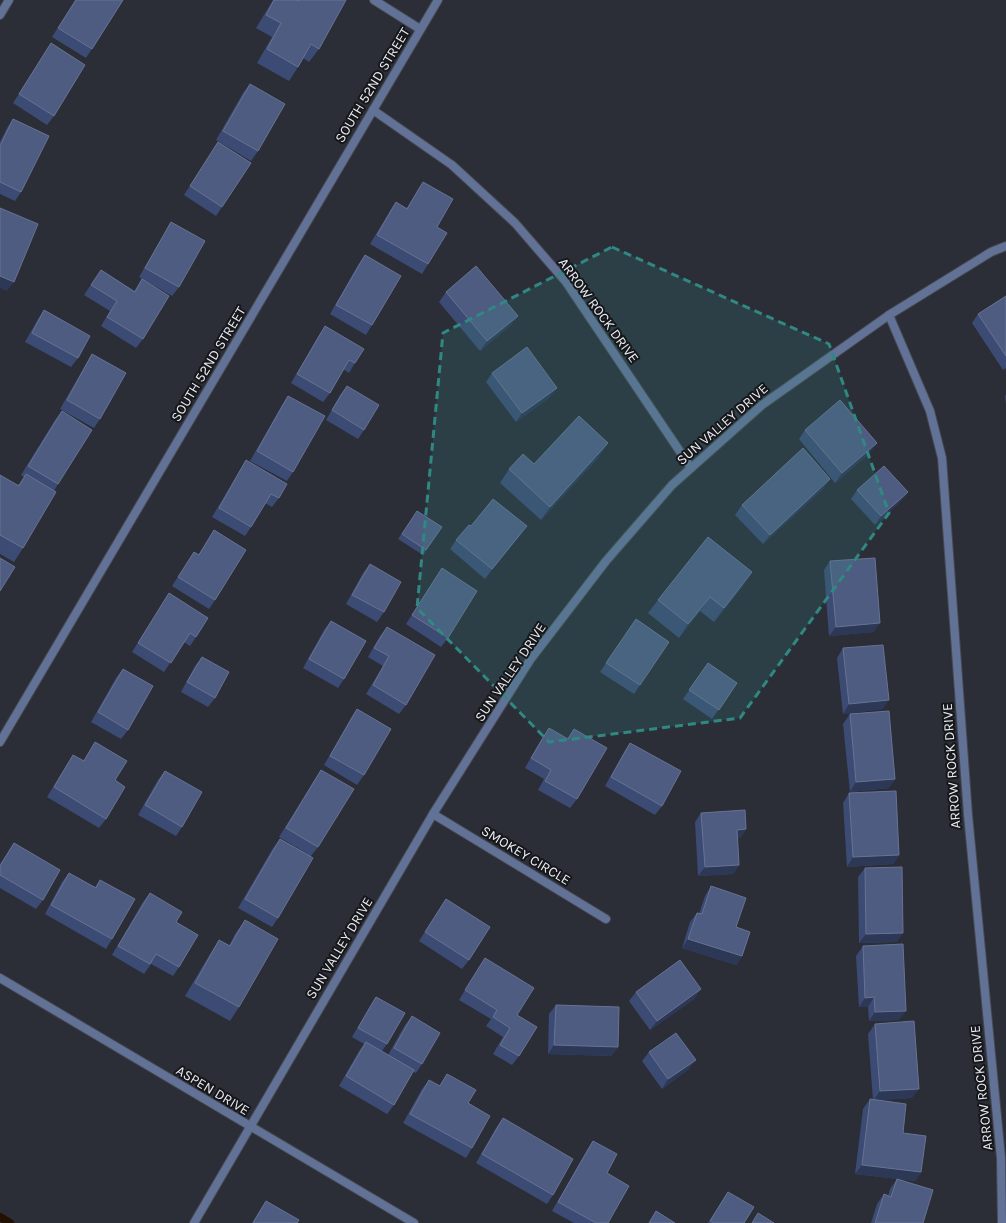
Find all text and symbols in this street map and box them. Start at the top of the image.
street label: SOUTH 52ND STREET [331,25,414,146]
street label: ARROW ROCK DRIVE [555,255,642,366]
street label: SOUTH 52ND STREET [167,304,250,425]
street label: SUN VALLEY DRIVE [673,380,771,469]
street label: SUN VALLEY DRIVE [471,620,550,725]
street label: ARROW ROCK DRIVE [939,703,964,829]
street label: SMOKEY CIRCLE [478,822,573,889]
street label: SUN VALLEY DRIVE [302,894,376,1002]
street label: ARROW ROCK DRIVE [966,1025,997,1151]
street label: ASPEN DRIVE [173,1062,252,1119]

